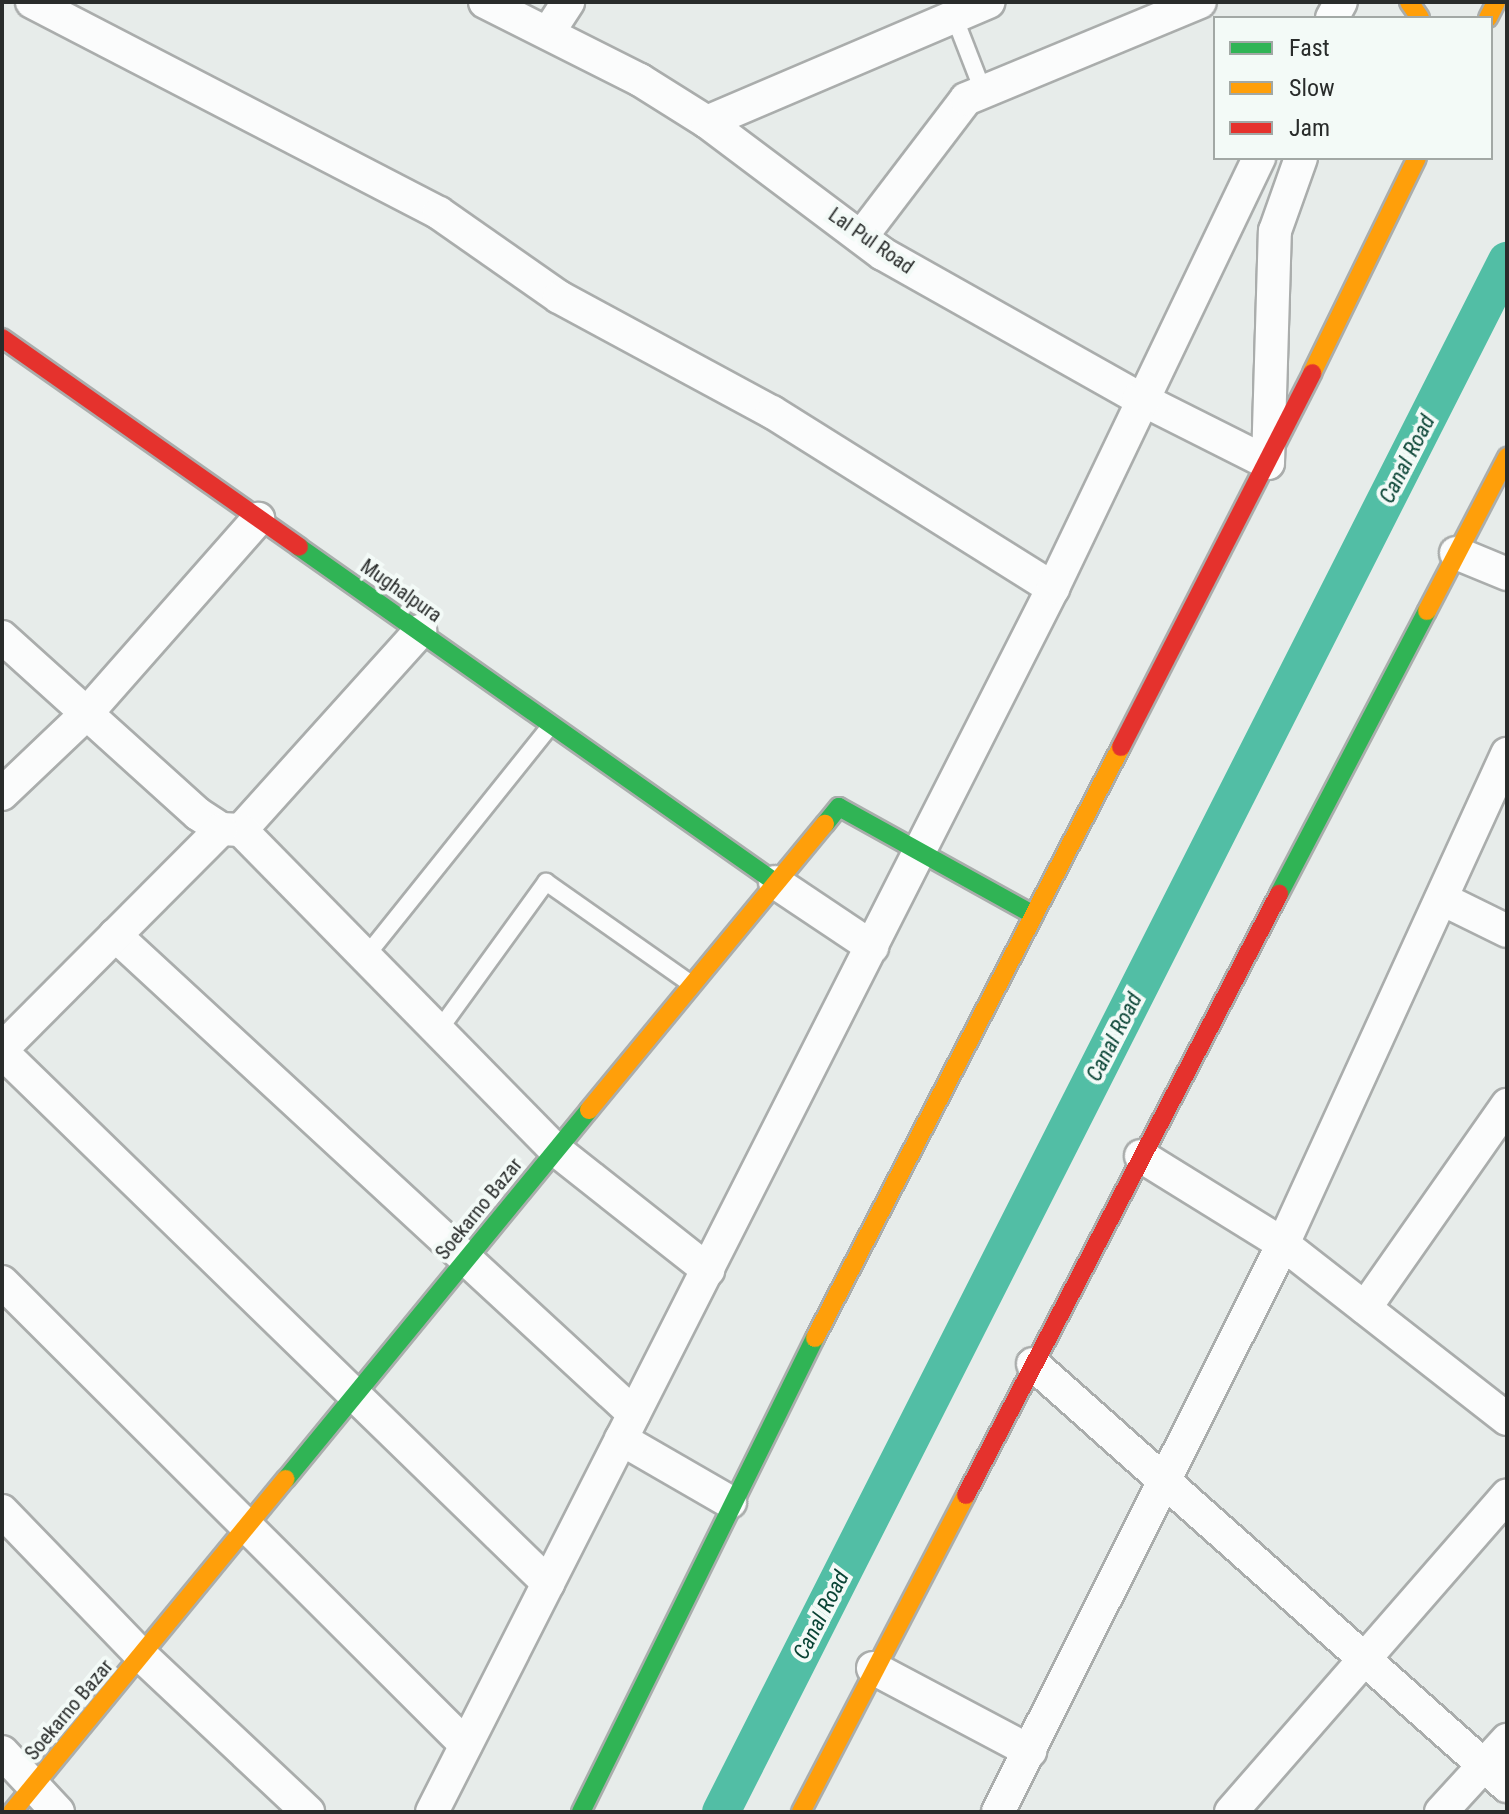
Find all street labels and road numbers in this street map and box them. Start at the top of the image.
street label: Lal Pul Road [824,203,918,279]
street label: Mughalpura [356,554,446,628]
street label: Soekarno Bazar [431,1153,527,1265]
street label: Soekarno Bazar [20,1655,118,1765]

